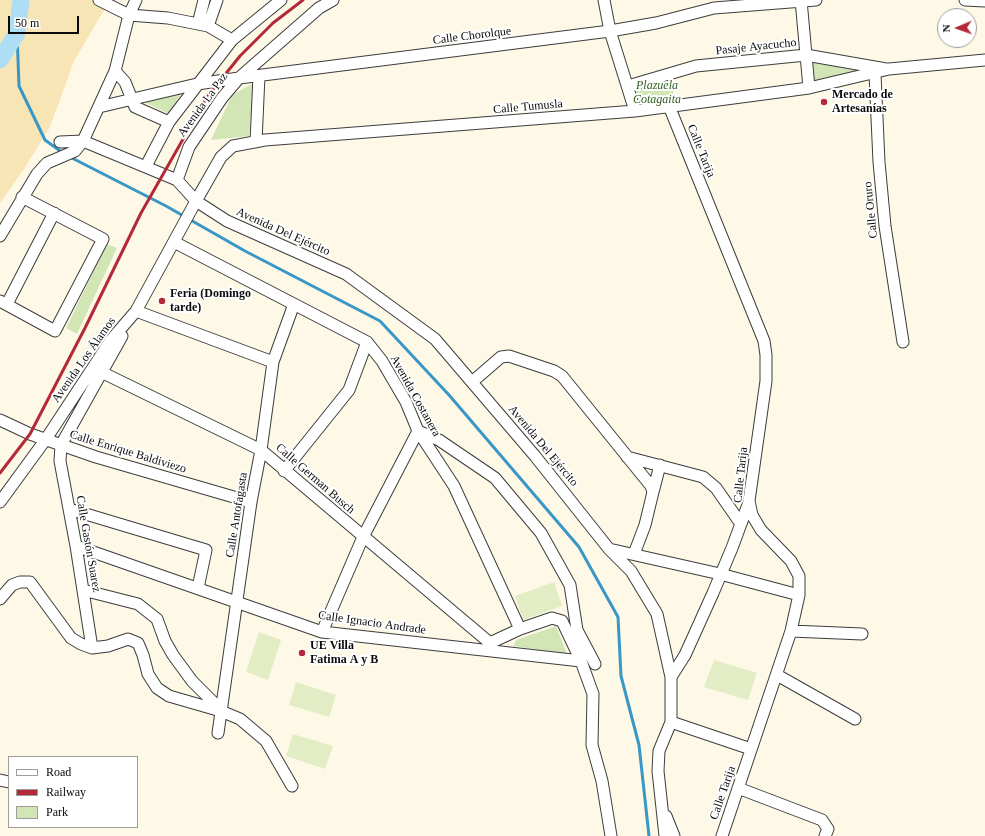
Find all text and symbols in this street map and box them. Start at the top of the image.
scale bar [10,8,81,34]
north arrow [937,8,977,48]
text: 50 m [15,16,39,30]
street label: Calle Chorolque [432,24,512,48]
text: N [940,24,952,33]
street label: Pasaje Ayacucho [715,36,797,58]
street label: Avenida La Paz [175,70,231,140]
park label: Plazuela Cotagaita [633,79,681,107]
place label: Mercado de Artesanías [832,88,893,116]
street label: Calle Tumusla [493,97,563,117]
marker: Mercado de Artesanías [819,97,829,107]
street label: Calle Tarija [684,122,718,180]
street label: Calle Oruro [861,181,881,239]
street label: Avenida Del Ejército [234,205,332,259]
place label: Feria (Domingo tarde) [170,287,251,315]
marker: Feria (Domingo tarde) [157,296,167,306]
street label: Avenida Los Álamos [49,314,119,406]
street label: Avenida Costanera [387,353,443,439]
street label: Avenida Del Ejército [505,403,581,489]
street label: Calle Enrique Baldiviezo [68,427,188,477]
street label: Calle German Busch [273,441,357,517]
street label: Calle Tarija [731,446,751,504]
street label: Calle Antofagasta [223,471,251,559]
street label: Calle Gastón Suarez [72,495,104,593]
street label: Calle Ignacio Andrade [317,608,427,638]
place label: UE Villa Fatima A y B [310,639,378,667]
marker: UE Villa Fatima A y B [297,648,307,658]
legend [8,756,138,828]
street label: Calle Tarija [707,764,739,822]
text: Road [46,765,71,779]
text: Railway [46,785,86,799]
text: Park [46,805,68,819]

